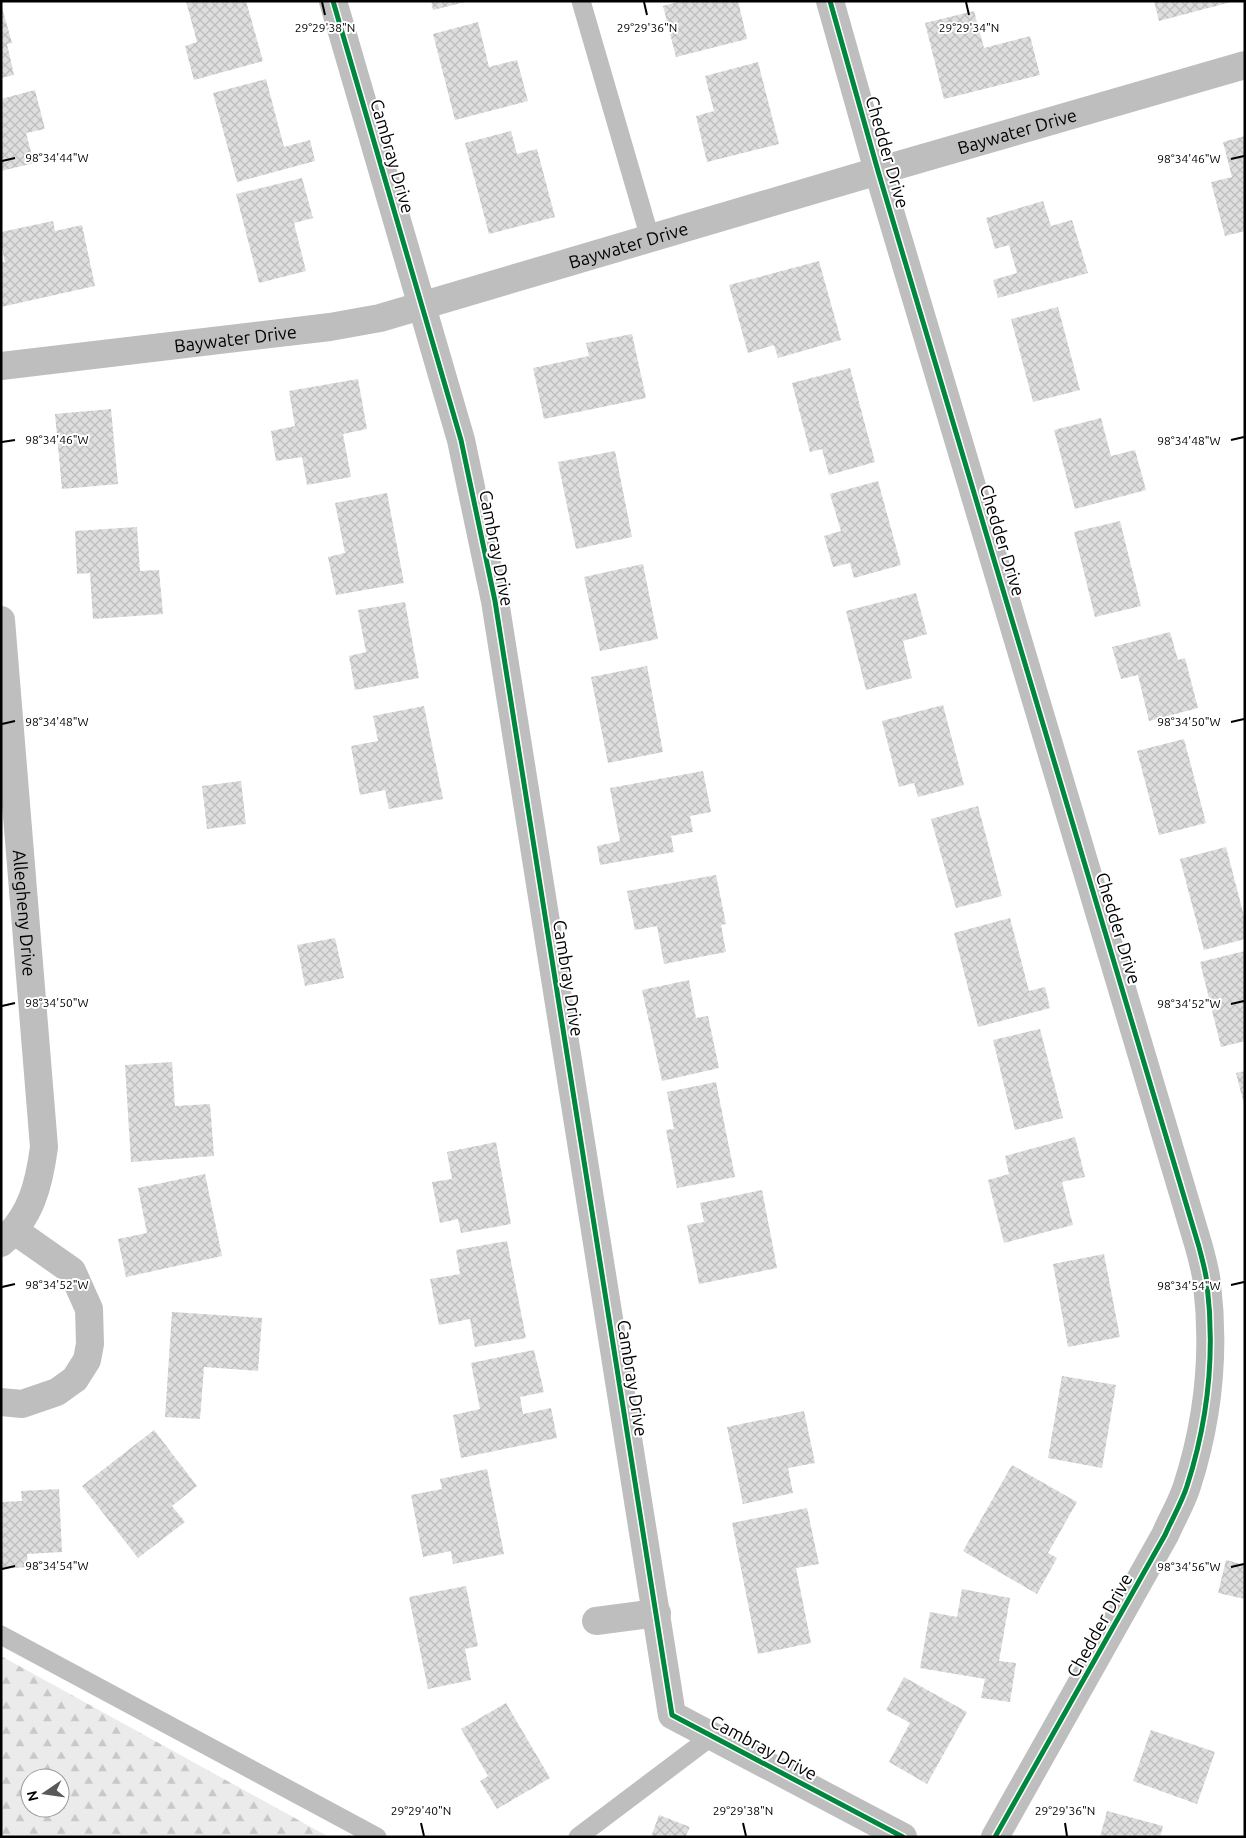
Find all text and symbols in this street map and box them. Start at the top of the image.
text: 29°29'38"N [295,21,355,34]
text: 29°29'36"N [617,21,677,34]
text: 29°29'34"N [939,21,999,34]
street label: Chedder Drive [862,94,914,210]
street label: Cambray Drive [367,97,419,215]
street label: Baywater Drive [955,104,1079,158]
text: 98°34'44"W [25,151,89,164]
text: 98°34'46"W [1157,152,1221,165]
street label: Baywater Drive [566,218,690,272]
street label: Baywater Drive [173,321,298,355]
text: 98°34'46"W [25,433,89,446]
text: 98°34'48"W [1157,434,1221,447]
street label: Chedder Drive [977,482,1029,598]
street label: Cambray Drive [476,488,518,608]
text: 98°34'48"W [25,715,89,728]
text: 98°34'50"W [1157,715,1221,728]
street label: Allegheny Drive [10,849,40,977]
street label: Chedder Drive [1093,870,1145,986]
street label: Cambray Drive [550,918,588,1038]
text: 98°34'50"W [25,996,89,1009]
text: 98°34'52"W [1157,997,1221,1010]
text: 98°34'52"W [25,1278,89,1291]
text: 98°34'54"W [1157,1279,1221,1292]
street label: Cambray Drive [614,1318,652,1438]
text: 98°34'54"W [25,1559,89,1572]
text: 98°34'56"W [1157,1560,1221,1573]
street label: Chedder Drive [1062,1570,1136,1680]
street label: Cambray Drive [707,1711,821,1783]
north arrow [20,1768,70,1818]
text: N [23,1789,41,1803]
text: 29°29'40"N [391,1804,451,1817]
text: 29°29'38"N [713,1804,773,1817]
text: 29°29'36"N [1035,1804,1095,1817]

